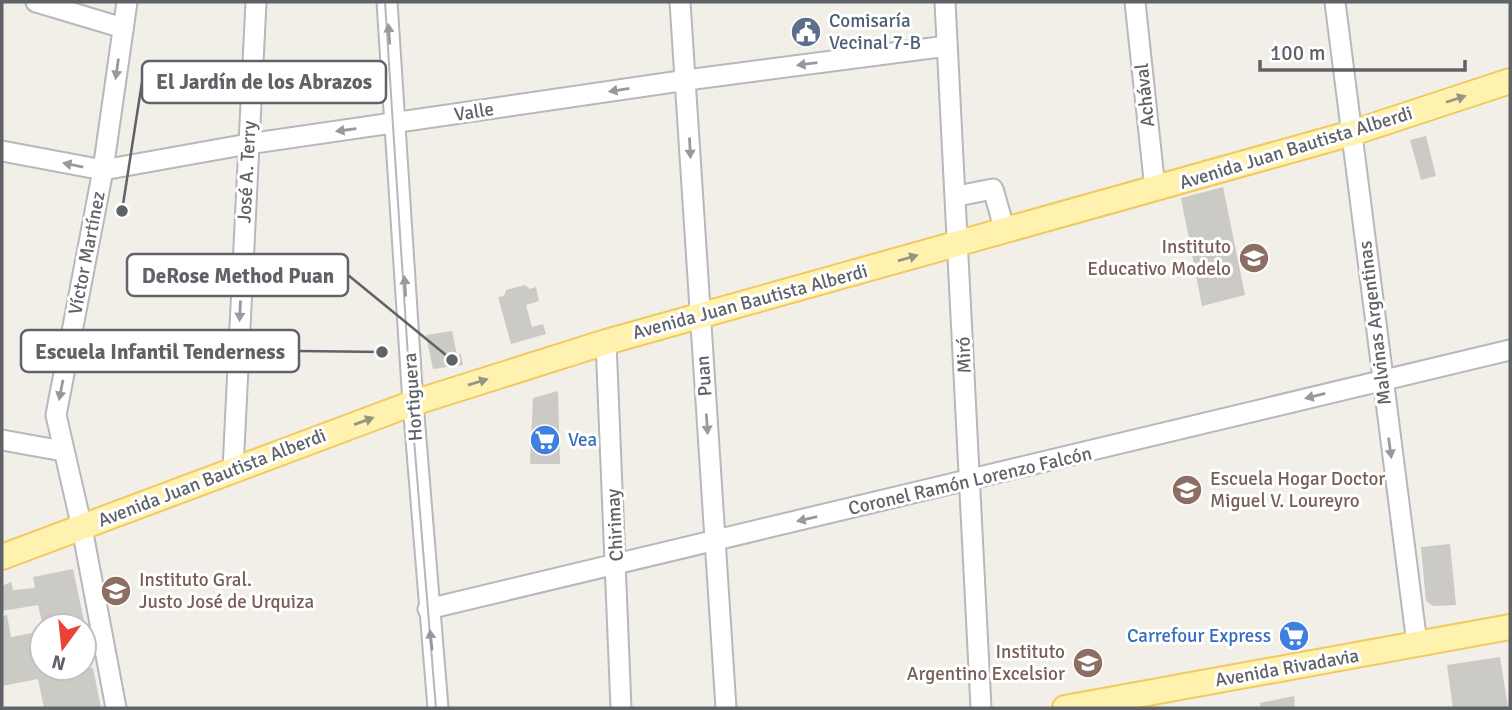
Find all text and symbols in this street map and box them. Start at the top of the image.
place label: Comisaría Vecinal 7-B [829,9,921,55]
public building icon: Comisaría Vecinal 7-B [789,15,823,49]
one-way arrow [383,23,394,45]
scale bar [1260,28,1465,72]
text: 100 m [1270,40,1325,66]
one-way arrow [112,58,123,80]
one-way arrow [796,59,818,70]
callout: El Jardín de los Abrazos [142,61,386,103]
street label: Achával [1130,62,1160,128]
text: El Jardín de los Abrazos [156,69,372,95]
one-way arrow [608,85,630,96]
one-way arrow [1446,93,1467,104]
street label: Valle [452,97,496,127]
street label: Avenida Juan Bautista Alberdi [1177,101,1415,195]
street label: José A. Terry [232,120,262,224]
one-way arrow [335,125,357,136]
one-way arrow [685,137,696,159]
one-way arrow [62,159,84,170]
street label: Víctor Martínez [63,189,111,317]
place label: Instituto Educativo Modelo [1087,235,1231,281]
street label: Malvinas Argentinas [1353,240,1397,406]
school or university icon: Instituto Educativo Modelo [1237,241,1271,275]
one-way arrow [898,253,919,263]
callout: DeRose Method Puan [127,254,348,296]
street label: Avenida Juan Bautista Alberdi [630,259,870,345]
text: DeRose Method Puan [142,263,334,289]
one-way arrow [399,275,410,297]
one-way arrow [235,300,246,322]
callout: Escuela Infantil Tenderness [21,330,299,372]
street label: Miró [951,336,977,374]
text: Escuela Infantil Tenderness [35,339,285,365]
street label: Hortiguera [398,352,428,442]
street label: Puan [691,355,717,397]
one-way arrow [467,377,488,387]
one-way arrow [55,379,66,401]
one-way arrow [1304,391,1326,402]
one-way arrow [702,413,713,435]
one-way arrow [353,415,374,426]
street label: Avenida Juan Bautista Alberdi [95,423,329,533]
supermarket icon: Vea [528,423,562,457]
place label: Vea [568,428,597,452]
one-way arrow [1385,437,1396,459]
street label: Coronel Ramón Lorenzo Falcón [846,441,1094,521]
place label: Escuela Hogar Doctor Miguel V. Loureyro [1210,467,1385,513]
school or university icon: Escuela Hogar Doctor Miguel V. Loureyro [1170,473,1204,507]
street label: Chirimay [601,488,629,562]
one-way arrow [796,514,818,525]
place label: Instituto Gral. Justo José de Urquiza [139,568,314,614]
school or university icon: Instituto Gral. Justo José de Urquiza [99,574,133,608]
north arrow [28,612,98,682]
supermarket icon: Carrefour Express [1277,619,1311,653]
place label: Carrefour Express [1127,624,1271,648]
one-way arrow [426,629,437,651]
place label: Instituto Argentino Excelsior [907,640,1065,686]
street label: Avenida Rivadavia [1213,644,1361,692]
school or university icon: Instituto Argentino Excelsior [1071,646,1105,680]
text: N [49,649,68,676]

